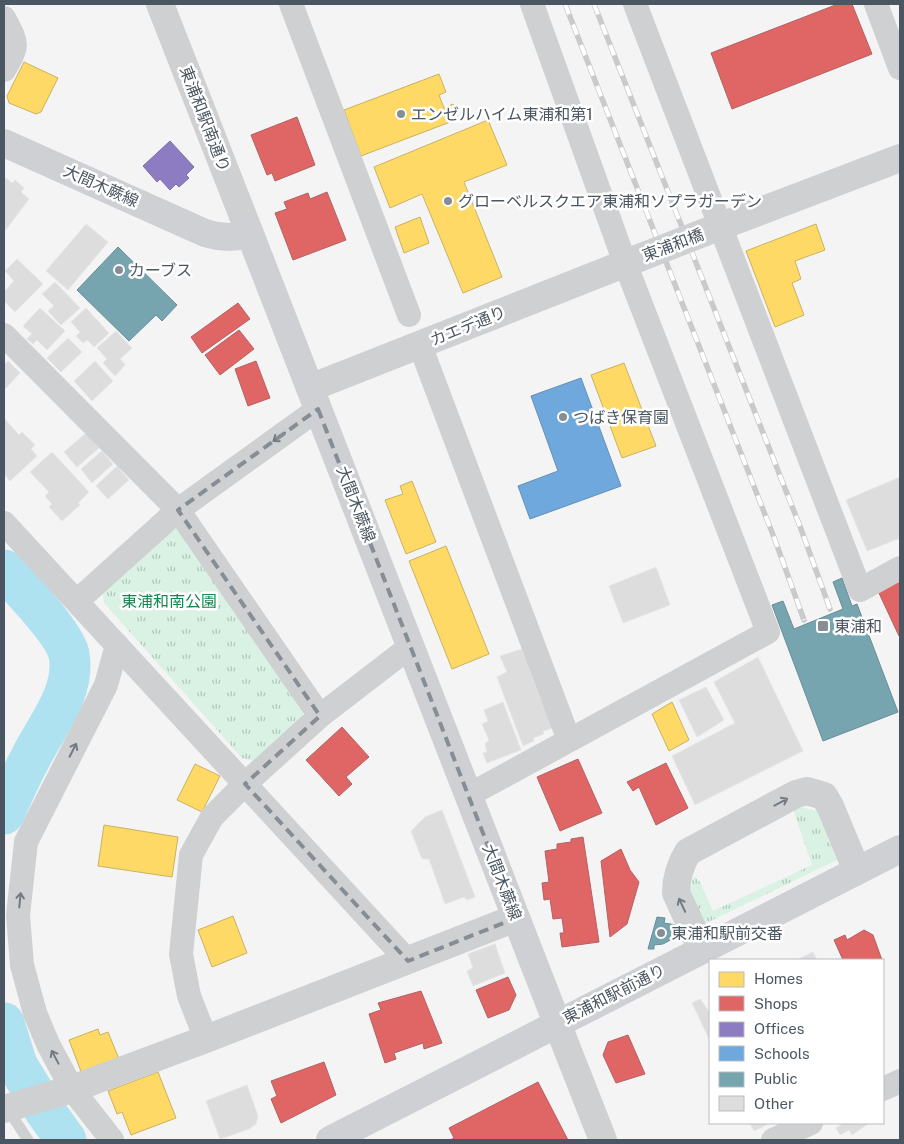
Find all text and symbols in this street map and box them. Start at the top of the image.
street label: 東浦和駅南通り [176,63,234,175]
place label: エンゼルハイム東浦和第1 [411,105,593,124]
marker: エンゼルハイム東浦和第1 [395,108,407,120]
street label: 大間木蕨線 [61,161,141,211]
place label: グローベルスクエア東浦和ソプラガーデン [458,192,762,211]
marker: グローベルスクエア東浦和ソプラガーデン [442,195,454,207]
street label: 東浦和橋 [640,225,706,265]
place label: カーブス [129,261,192,280]
marker: カーブス [113,264,125,276]
street label: カエデ通り [427,302,509,350]
place label: つばき保育園 [573,408,669,427]
marker: つばき保育園 [557,411,569,423]
one-way arrow [273,432,286,443]
street label: 大間木蕨線 [333,463,379,545]
park label: 東浦和南公園 [121,592,217,611]
place label: 東浦和 [834,617,882,636]
marker: 東浦和 [816,619,830,633]
one-way arrow [68,742,78,757]
one-way arrow [773,797,788,806]
street label: 大間木蕨線 [479,841,525,923]
one-way arrow [15,893,24,909]
one-way arrow [676,898,686,913]
place label: 東浦和駅前交番 [671,924,783,943]
marker: 東浦和駅前交番 [655,927,667,939]
legend [709,959,884,1124]
street label: 東浦和駅前通り [560,960,668,1028]
text: Homes [754,970,803,987]
text: Shops [754,995,798,1012]
text: Offices [754,1020,804,1037]
text: Schools [754,1045,810,1062]
one-way arrow [50,1050,59,1065]
text: Public [754,1070,798,1087]
text: Other [754,1095,794,1112]

